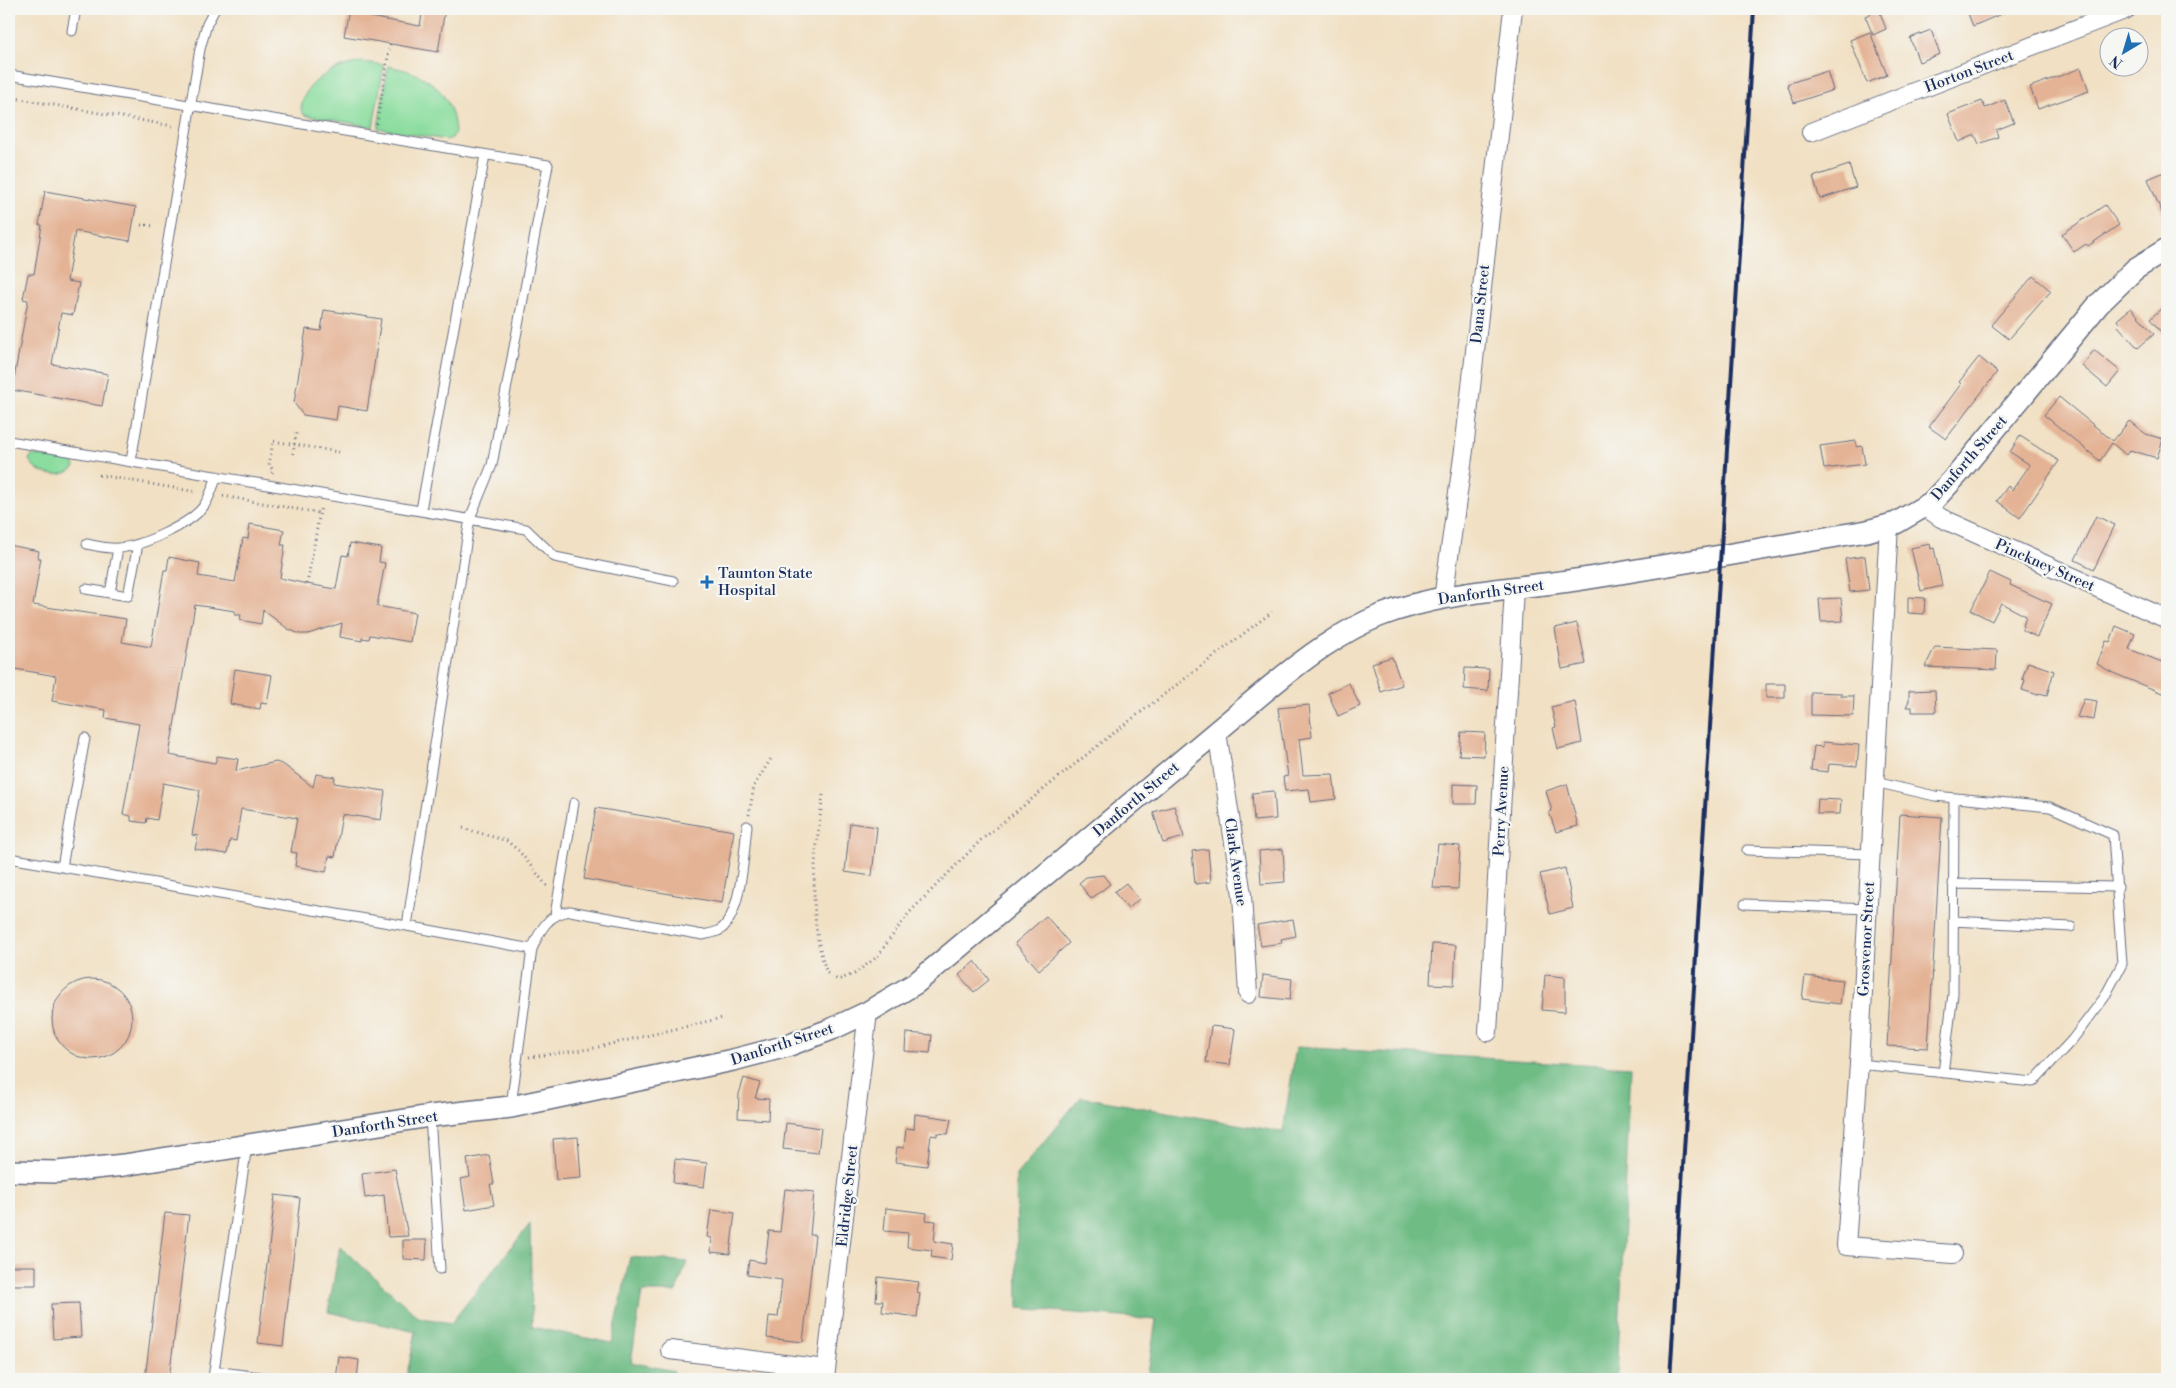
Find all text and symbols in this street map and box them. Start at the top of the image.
north arrow [2098,28,2148,78]
street label: Horton Street [1922,46,2017,97]
text: N [2107,51,2127,72]
street label: Dana Street [1467,263,1494,345]
street label: Danforth Street [1927,411,2012,505]
street label: Pinckney Street [1992,535,2098,596]
place label: Taunton State Hospital [718,564,813,600]
marker: Taunton State Hospital [700,575,714,589]
street label: Danforth Street [1437,576,1546,609]
street label: Danforth Street [1089,757,1184,841]
street label: Perry Avenue [1490,765,1513,857]
street label: Clark Avenue [1220,817,1251,907]
street label: Grosvenor Street [1854,880,1879,997]
street label: Danforth Street [728,1019,837,1070]
street label: Danforth Street [331,1107,440,1142]
street label: Eldridge Street [833,1143,862,1248]

